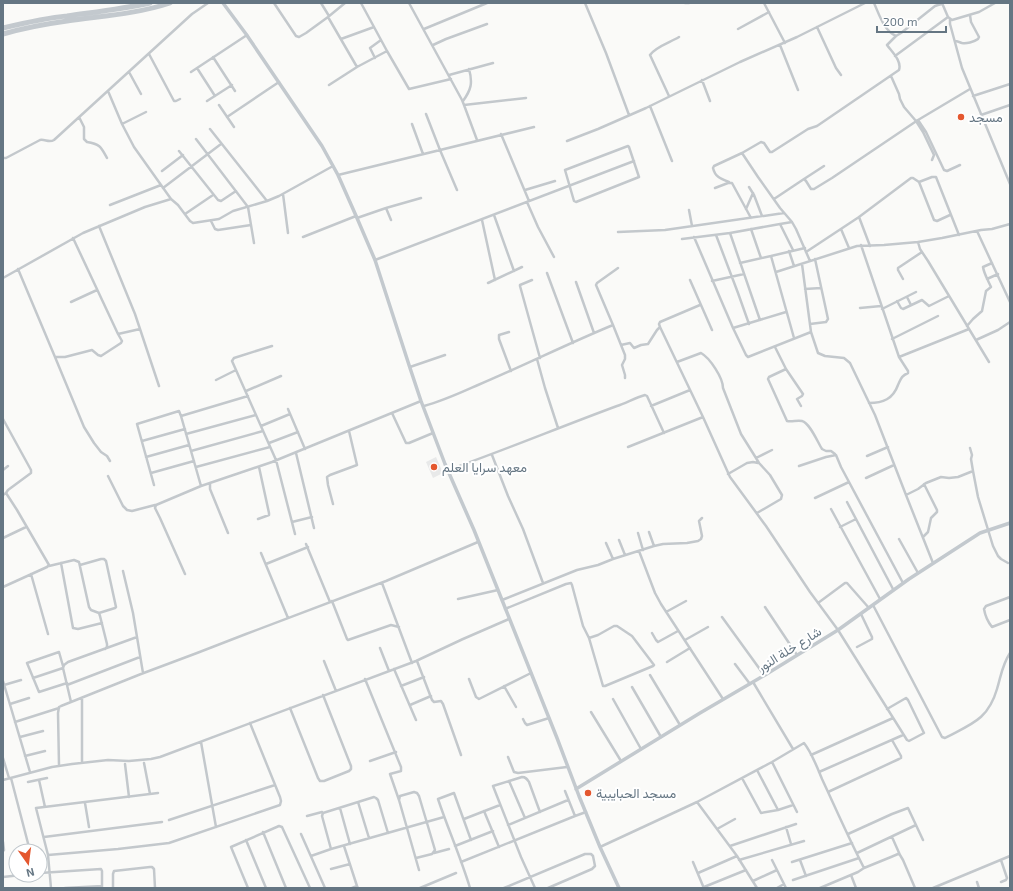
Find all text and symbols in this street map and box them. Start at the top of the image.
scale bar [877,8,946,34]
text: 200 m [883,14,917,28]
place label: مسجد [969,109,1003,125]
marker: مسجد [956,112,966,122]
place label: معهد سرايا العلم [442,459,527,476]
marker: معهد سرايا العلم [429,462,439,472]
street label: شارع خلة النور [753,623,825,677]
place label: مسجد الحبايبية [596,785,676,801]
marker: مسجد الحبايبية [583,788,593,798]
north arrow [8,843,48,883]
text: N [25,866,36,880]

